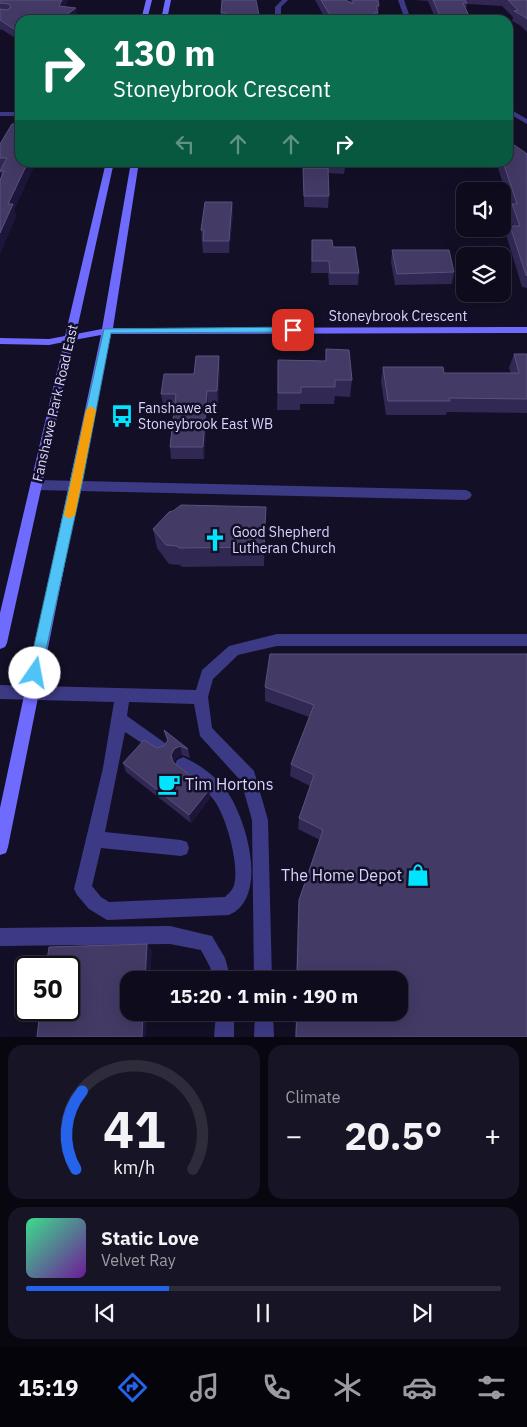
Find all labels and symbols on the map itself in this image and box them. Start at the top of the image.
street label: Stoneybrook Crescent [329,307,467,325]
pin [272,309,314,351]
street label: Fanshawe Park Road East [28,322,82,483]
place label: Fanshawe at Stoneybrook East WB [138,399,273,433]
bus stop icon: Fanshawe at Stoneybrook East WB [109,403,135,429]
place label: Good Shepherd Lutheran Church [232,523,336,557]
church icon: Good Shepherd Lutheran Church [202,527,228,553]
position arrow [8,646,60,698]
cafe icon: Tim Hortons [156,771,182,797]
place label: Tim Hortons [185,774,274,794]
shop icon: The Home Depot [405,862,431,888]
place label: The Home Depot [281,865,402,885]
speed limit sign: 50 [15,956,80,1021]

